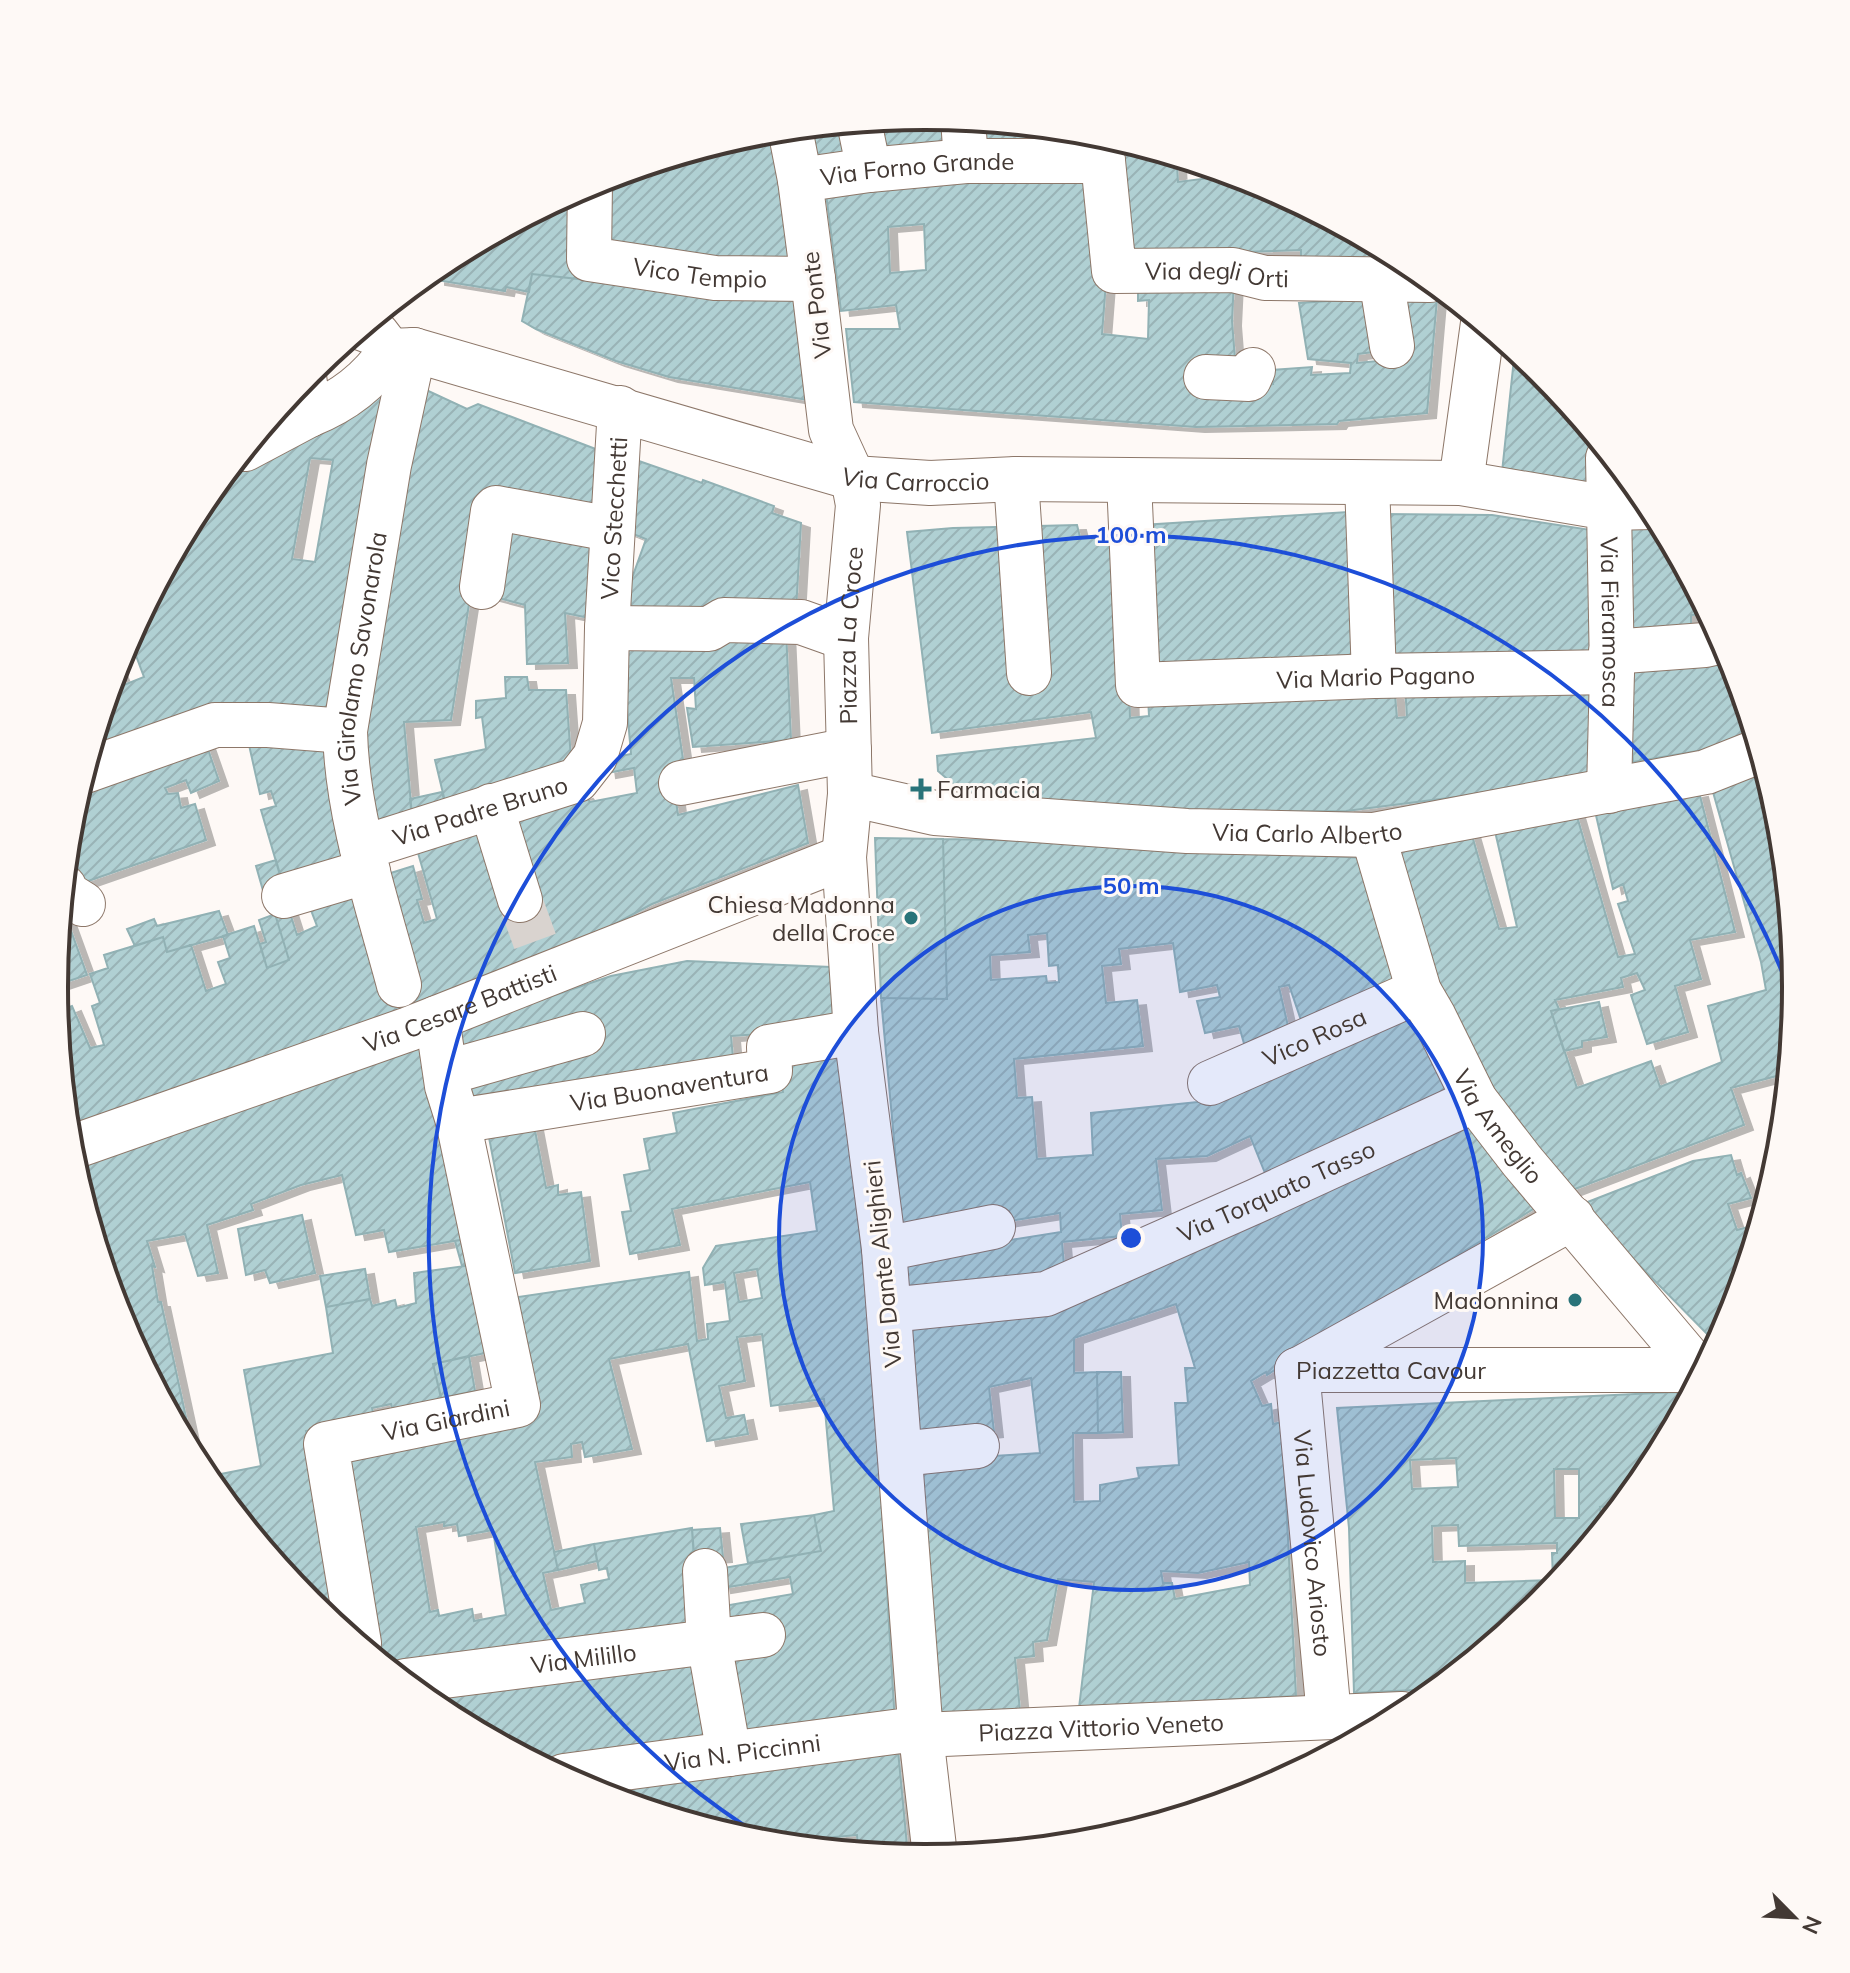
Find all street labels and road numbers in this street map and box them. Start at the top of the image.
street label: Via Forno Grande [818,145,1014,192]
street label: Via Ponte [795,250,837,360]
street label: Vico Tempio [631,251,767,294]
street label: Via degli Orti [1145,255,1289,293]
street label: Vico Stecchetti [594,436,633,601]
street label: Via Carroccio [838,460,990,498]
street label: Via Girolamo Savonarola [330,529,393,807]
street label: Via Fieramosca [1595,536,1627,708]
street label: Piazza La Croce [831,545,869,725]
street label: Via Mario Pagano [1276,659,1475,695]
street label: Via Padre Bruno [389,769,571,852]
street label: Via Carlo Alberto [1212,815,1405,850]
street label: Via Cesare Battisti [359,957,561,1059]
street label: Vico Rosa [1258,1001,1371,1073]
street label: Via Buonaventura [568,1056,771,1118]
street label: Via Ameglio [1447,1064,1550,1190]
street label: Via Torquato Tasso [1173,1133,1380,1249]
street label: Via Dante Alighieri [856,1159,908,1369]
street label: Piazzetta Cavour [1296,1355,1486,1385]
street label: Via Giardini [379,1392,512,1447]
street label: Via Ludovico Ariosto [1288,1429,1338,1658]
street label: Via Milillo [529,1636,638,1680]
street label: Piazza Vittorio Veneto [978,1707,1224,1747]
street label: Via N. Piccinni [662,1727,822,1777]

